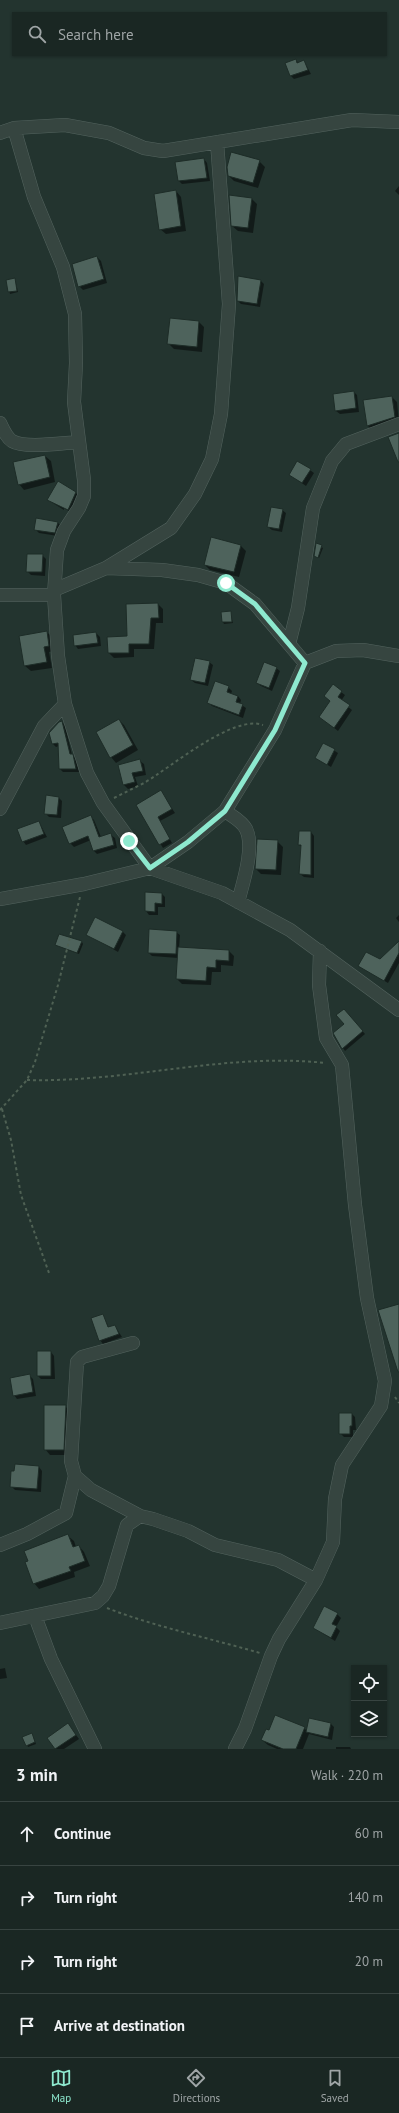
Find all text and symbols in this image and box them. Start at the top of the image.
search box [12,12,387,56]
icon: search [26,23,48,45]
text: Search here [58,25,134,44]
route start [217,574,235,592]
route end [120,832,138,850]
map controls [351,1665,387,1737]
button: locate [351,1665,387,1701]
button: layers [351,1701,387,1737]
text: 3 min [16,1764,57,1786]
text: Walk · 220 m [311,1767,383,1784]
icon: ahead [16,1823,38,1845]
text: Continue [54,1824,111,1843]
text: 60 m [355,1825,383,1842]
icon: right [16,1887,38,1909]
text: Turn right [54,1888,117,1907]
text: 140 m [348,1889,383,1906]
icon: right [16,1951,38,1973]
text: Turn right [54,1952,117,1971]
text: 20 m [355,1953,383,1970]
icon: arrive [16,2015,38,2037]
text: Arrive at destination [54,2016,185,2035]
tab: Map [50,2067,72,2105]
tab: Directions [173,2067,220,2105]
tab: Saved [321,2067,349,2105]

